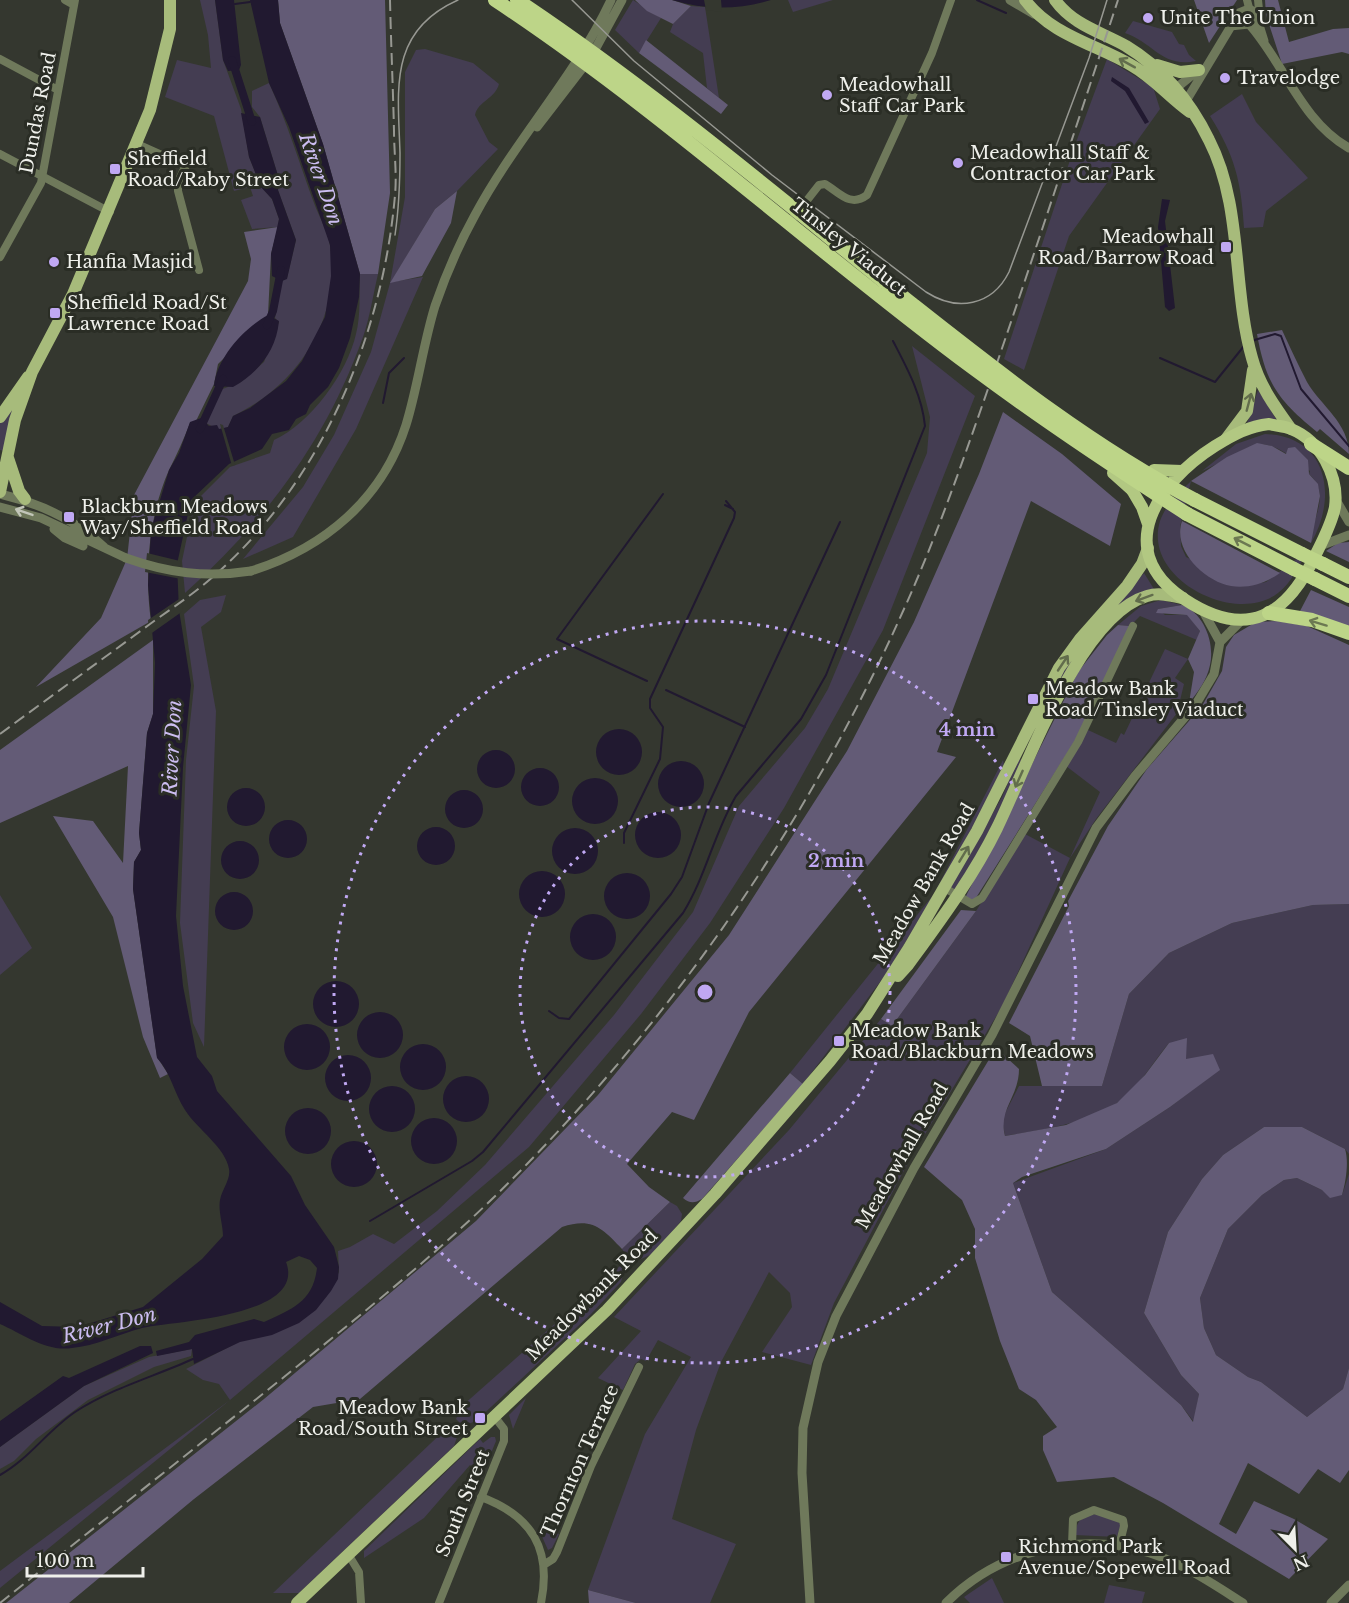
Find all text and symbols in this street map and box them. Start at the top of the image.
place label: Unite The Union [1160,7,1315,29]
marker: Unite The Union [1141,11,1155,25]
street label: Dundas Road [15,50,61,176]
one-way arrow [1118,57,1136,68]
place label: Travelodge [1237,67,1340,89]
marker: Travelodge [1218,71,1232,85]
place label: Meadowhall Staff Car Park [839,74,965,117]
marker: Meadowhall Staff Car Park [820,88,834,102]
water label: River Don [294,129,348,228]
place label: Meadowhall Staff & Contractor Car Park [970,142,1155,185]
place label: Sheffield Road/Raby Street [127,148,289,191]
marker: Meadowhall Staff & Contractor Car Park [951,156,965,170]
marker: Sheffield Road/Raby Street [108,162,122,176]
street label: Tinsley Viaduct [787,194,912,301]
place label: Meadowhall Road/Barrow Road [1038,226,1214,269]
marker: Meadowhall Road/Barrow Road [1219,240,1233,254]
place label: Hanfia Masjid [66,251,193,273]
marker: Hanfia Masjid [47,255,61,269]
place label: Sheffield Road/St Lawrence Road [67,292,227,335]
marker: Sheffield Road/St Lawrence Road [48,306,62,320]
one-way arrow [1244,393,1255,412]
place label: Blackburn Meadows Way/Sheffield Road [80,496,268,539]
one-way arrow [16,506,34,517]
marker: Blackburn Meadows Way/Sheffield Road [62,510,76,524]
one-way arrow [1234,536,1252,547]
one-way arrow [1135,594,1154,605]
one-way arrow [1309,616,1328,627]
one-way arrow [1057,655,1069,671]
place label: Meadow Bank Road/Tinsley Viaduct [1045,678,1244,721]
marker: Meadow Bank Road/Tinsley Viaduct [1026,692,1040,706]
water label: River Don [157,699,187,798]
text: 4 min [939,719,995,741]
one-way arrow [1012,770,1024,788]
street label: Meadow Bank Road [869,799,979,969]
one-way arrow [958,846,970,863]
text: 2 min [808,850,864,872]
centre of rings [695,982,715,1002]
place label: Meadow Bank Road/Blackburn Meadows [851,1020,1094,1063]
marker: Meadow Bank Road/Blackburn Meadows [832,1034,846,1048]
street label: Meadowhall Road [851,1079,953,1233]
street label: Meadowbank Road [522,1225,662,1365]
water label: River Don [58,1302,159,1349]
street label: Thornton Terrace [536,1381,624,1541]
place label: Meadow Bank Road/South Street [298,1397,468,1440]
marker: Meadow Bank Road/South Street [473,1411,487,1425]
street label: South Street [431,1446,495,1560]
north arrow [1265,1519,1325,1579]
place label: Richmond Park Avenue/Sopewell Road [1017,1536,1231,1579]
scale bar [27,1540,142,1578]
text: 100 m [36,1550,94,1572]
marker: Richmond Park Avenue/Sopewell Road [999,1550,1013,1564]
text: N [1290,1551,1312,1575]

